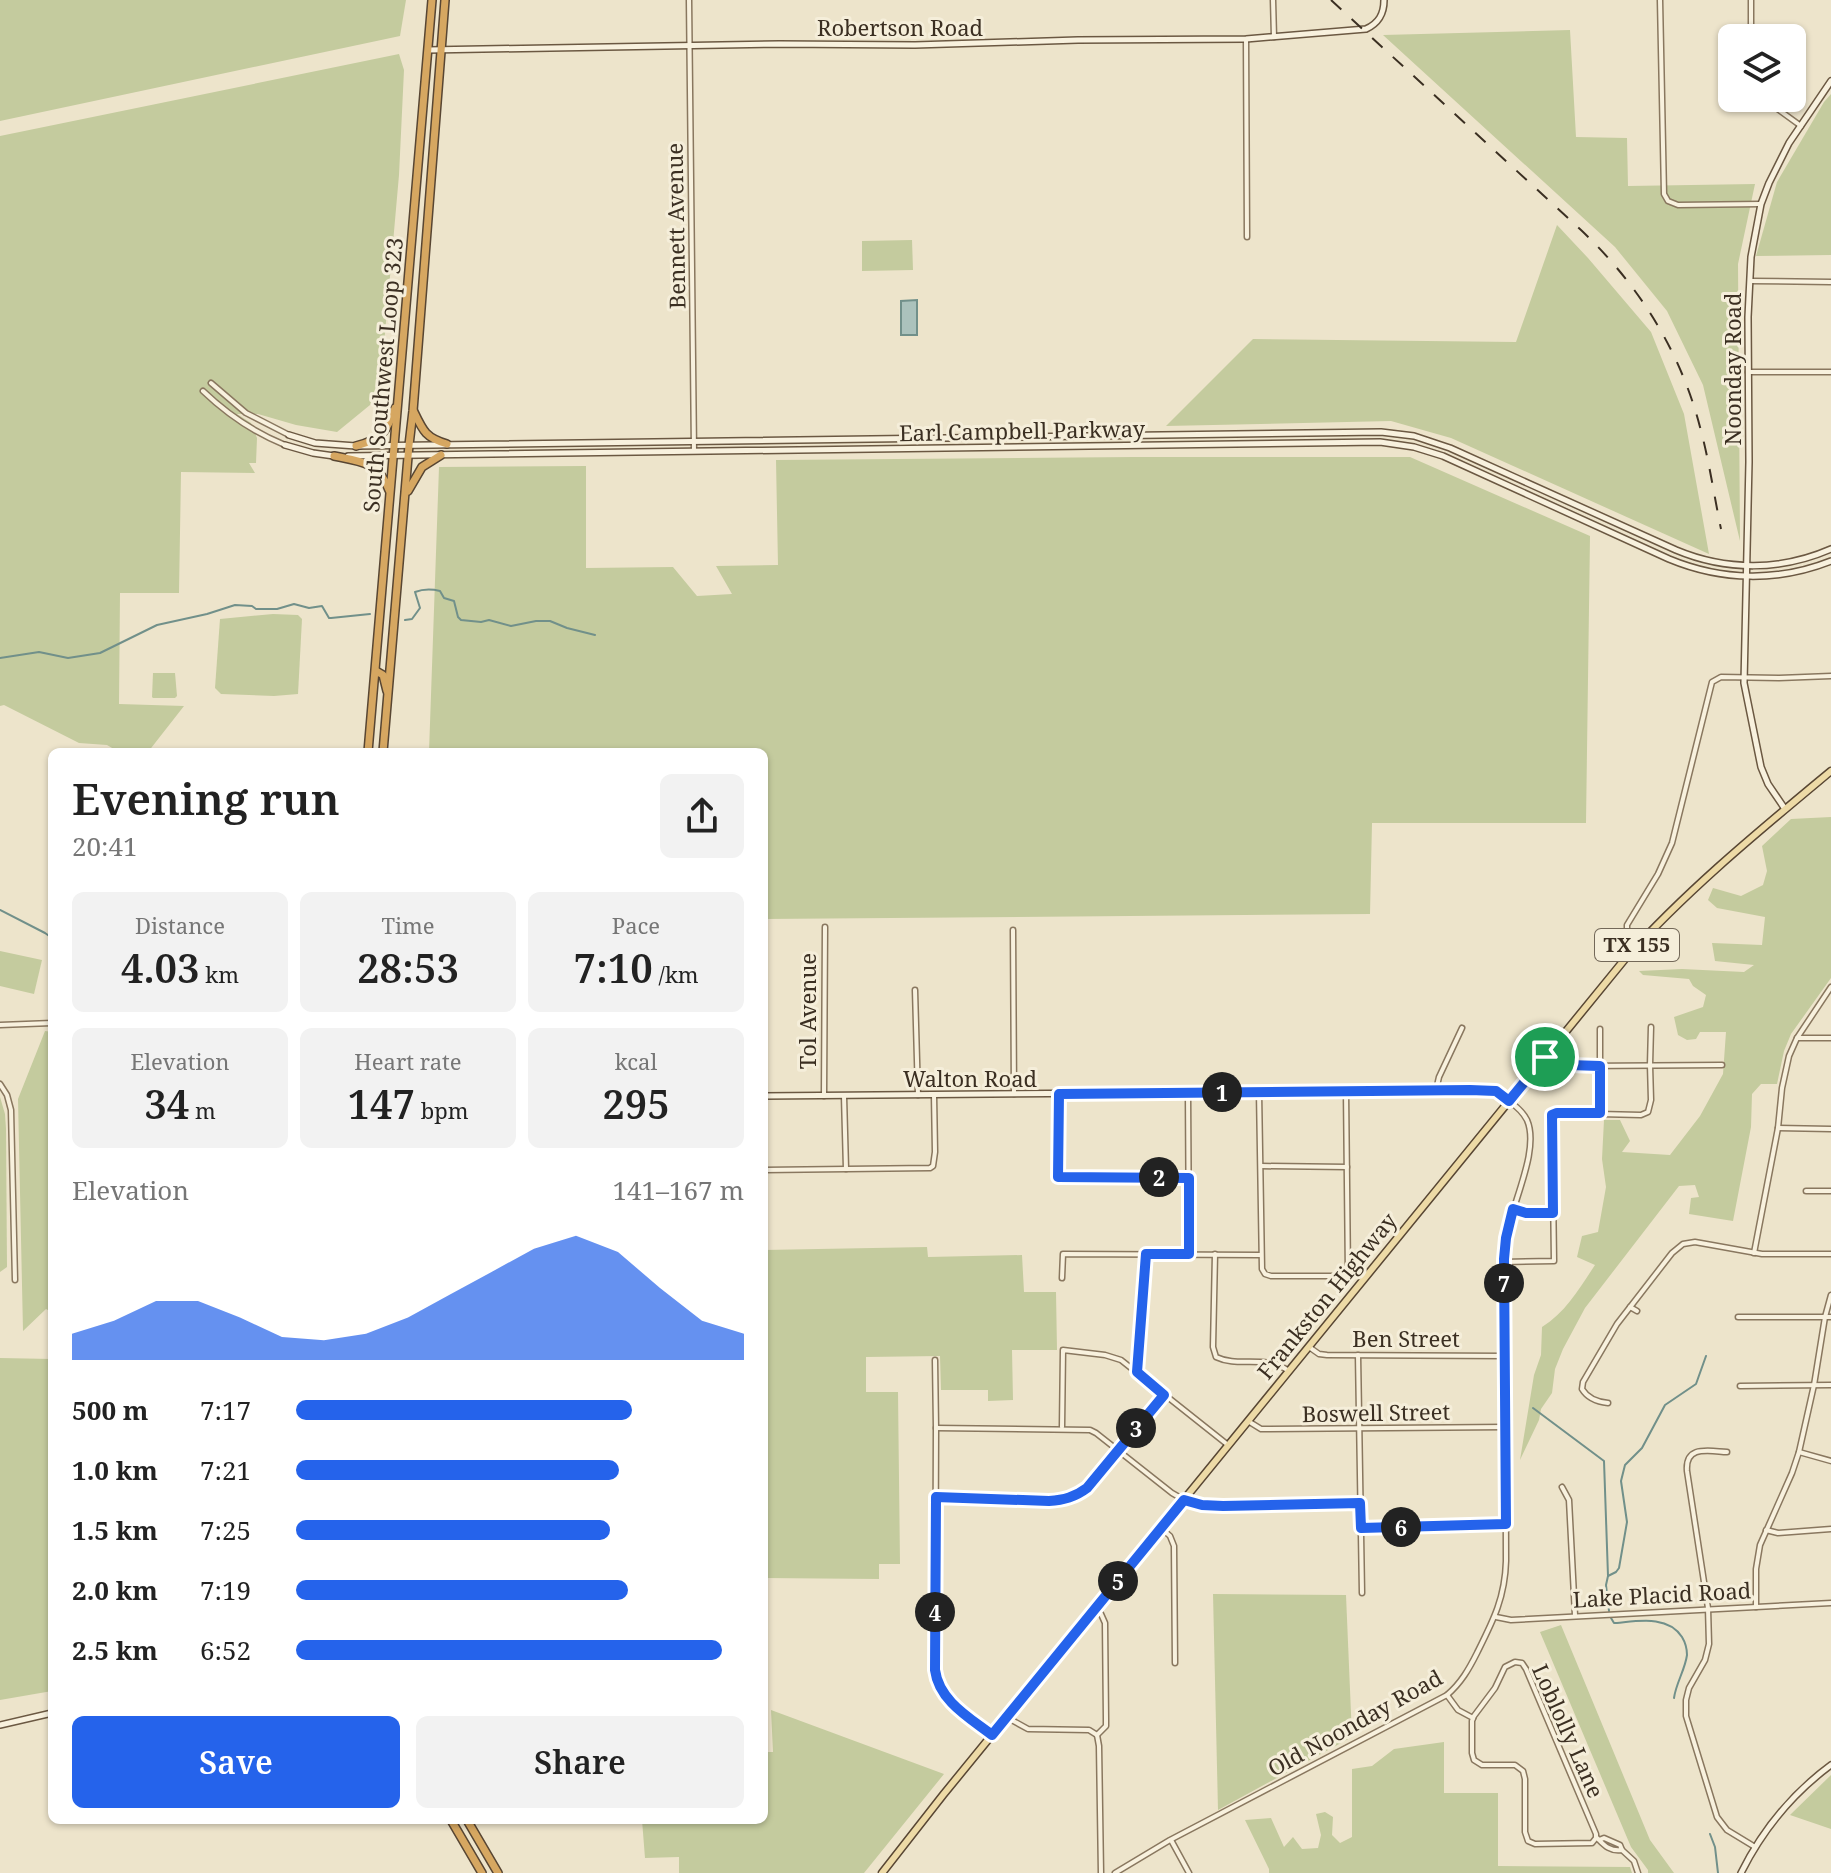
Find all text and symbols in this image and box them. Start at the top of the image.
street label: Robertson Road [817,12,984,42]
map controls [1718,24,1806,112]
button: layers [1718,24,1806,112]
street label: Bennett Avenue [659,143,691,309]
street label: South Southwest Loop 323 [355,236,409,514]
street label: Noonday Road [1717,292,1747,446]
street label: Earl Campbell Parkway [899,413,1146,447]
text: Evening run [72,768,340,828]
button: share [660,774,744,858]
text: 20:41 [72,828,138,864]
text: Distance [135,910,225,940]
text: Time [381,910,435,940]
text: Pace [612,910,660,940]
road number: TX 155 [1595,929,1679,961]
text: 4.03 [121,940,200,995]
text: 28:53 [357,940,459,995]
text: 7:10 [573,940,653,995]
street label: Tol Avenue [792,953,822,1069]
text: km [200,959,239,989]
text: /km [653,959,699,989]
pin [1511,1023,1579,1091]
icon: arrive [1523,1035,1567,1079]
text: Elevation [130,1046,230,1076]
text: Heart rate [354,1046,462,1076]
text: kcal [615,1046,657,1076]
street label: Walton Road [903,1063,1038,1093]
pin: 1 [1202,1072,1242,1112]
text: 34 [144,1076,189,1131]
text: 147 [347,1076,415,1131]
text: 295 [602,1076,670,1131]
text: 1 [1216,1077,1228,1107]
text: m [189,1095,216,1125]
text: bpm [415,1095,469,1125]
pin: 2 [1139,1157,1179,1197]
text: 2 [1153,1162,1165,1192]
text: Elevation [72,1172,189,1208]
text: 141–167 m [612,1172,744,1208]
street label: Frankston Highway [1250,1205,1403,1385]
pin: 7 [1484,1263,1524,1303]
text: 7 [1498,1268,1510,1298]
street label: Ben Street [1352,1323,1460,1353]
text: 500 m [72,1392,148,1428]
text: 7:17 [200,1392,251,1428]
street label: Boswell Street [1301,1396,1451,1428]
pin: 3 [1116,1408,1156,1448]
text: 3 [1130,1413,1142,1443]
text: 1.0 km [72,1452,158,1488]
text: 7:21 [200,1452,251,1488]
pin: 6 [1381,1507,1421,1547]
text: 1.5 km [72,1512,158,1548]
text: 7:25 [200,1512,251,1548]
text: 6 [1395,1512,1407,1542]
pin: 5 [1098,1561,1138,1601]
text: 5 [1112,1566,1124,1596]
text: 2.0 km [72,1572,158,1608]
text: 7:19 [200,1572,251,1608]
street label: Lake Placid Road [1572,1574,1752,1614]
pin: 4 [915,1592,955,1632]
text: 4 [929,1597,941,1627]
text: 2.5 km [72,1632,158,1668]
text: 6:52 [200,1632,251,1668]
street label: Loblolly Lane [1526,1659,1612,1802]
street label: Old Noonday Road [1262,1661,1448,1783]
button: Save [72,1716,400,1808]
button: Share [416,1716,744,1808]

